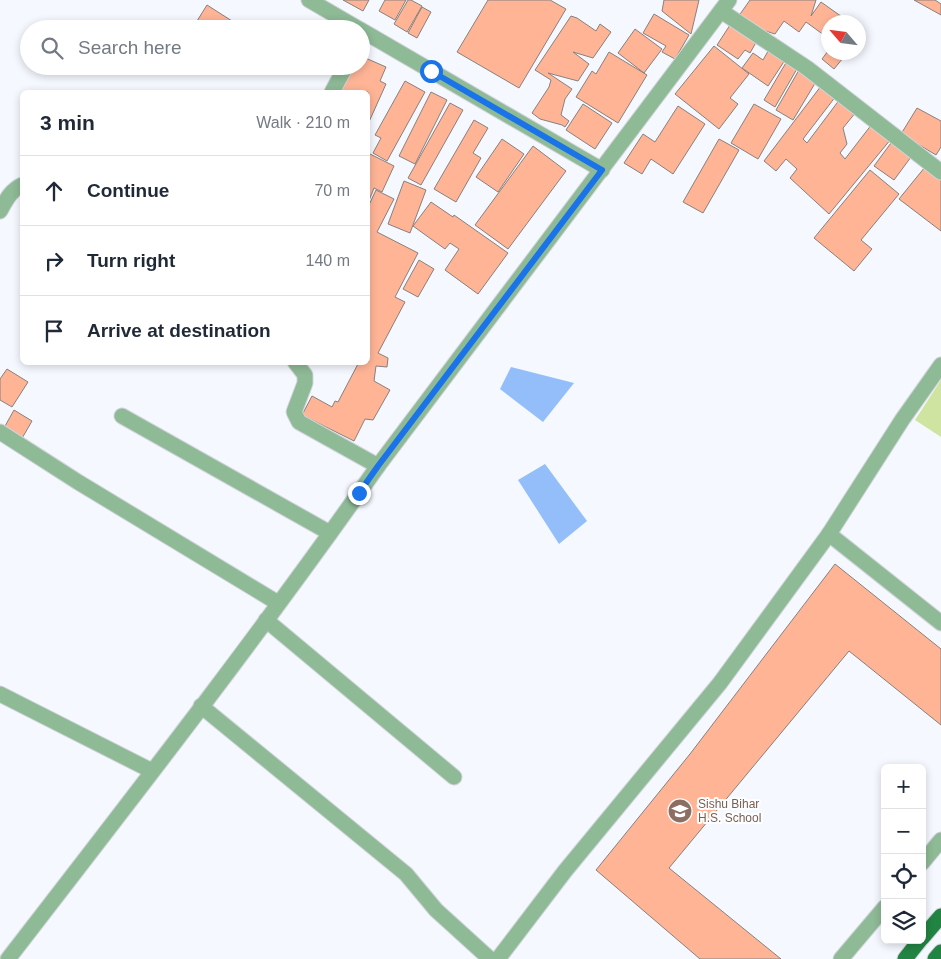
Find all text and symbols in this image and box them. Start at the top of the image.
north arrow [821,15,866,60]
search box [20,20,370,75]
icon: search [38,34,66,62]
text: Search here [78,37,182,58]
route start [420,60,443,83]
text: 3 min [40,111,95,134]
text: Walk · 210 m [256,114,350,131]
icon: ahead [40,177,68,205]
text: Continue [87,180,169,201]
text: 70 m [314,182,350,199]
icon: right [40,247,68,275]
text: Turn right [87,250,175,271]
text: 140 m [306,252,350,269]
icon: arrive [40,317,68,345]
text: Arrive at destination [87,320,271,341]
route end [348,482,371,505]
map controls [881,764,926,944]
button: + [881,764,926,809]
place label: Sishu Bihar H.S. School [698,797,761,825]
school or university icon: Sishu Bihar H.S. School [667,798,693,824]
button: − [881,809,926,854]
button: locate [881,854,926,899]
button: layers [881,899,926,944]

